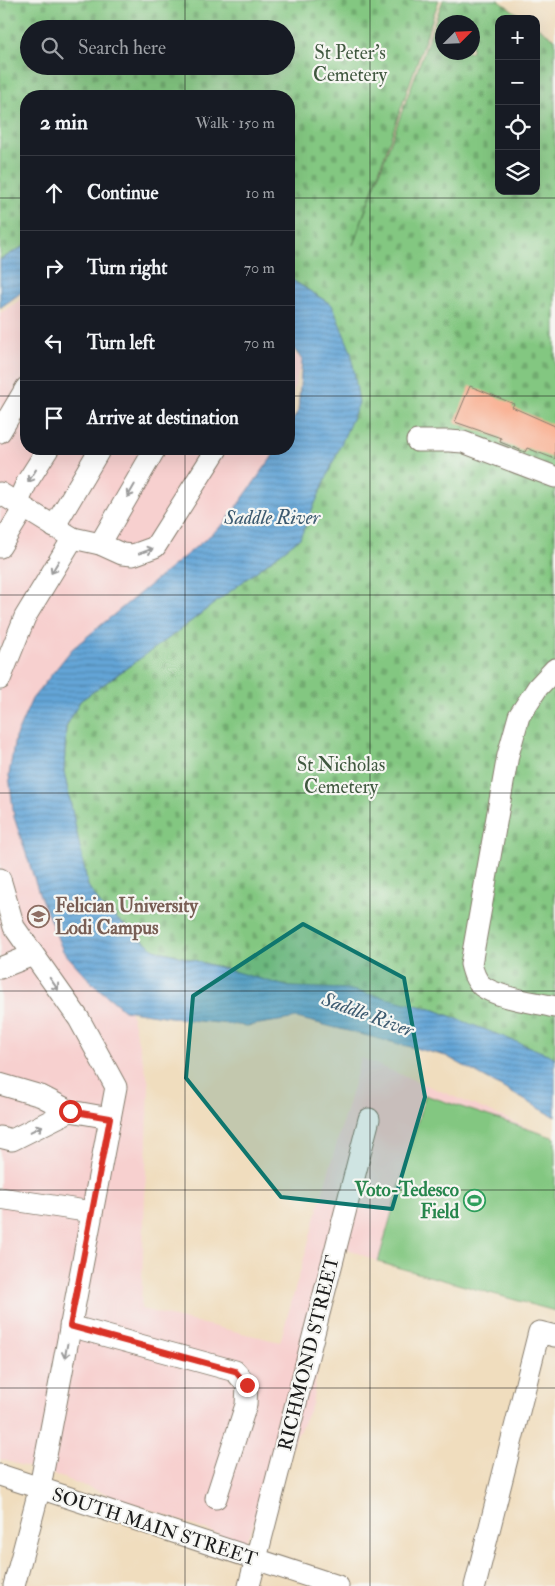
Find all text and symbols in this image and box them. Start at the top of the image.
north arrow [435,15,480,60]
map controls [495,15,540,195]
button: + [495,15,540,60]
search box [20,20,295,75]
icon: search [38,34,66,62]
text: Search here [78,36,166,60]
park label: St Peter's Cemetery [313,41,388,87]
button: − [495,60,540,105]
button: locate [495,105,540,150]
text: 2 min [40,109,88,136]
text: Walk · 150 m [195,113,275,133]
button: layers [495,150,540,195]
icon: ahead [40,179,68,207]
text: Continue [87,181,158,205]
text: 10 m [245,183,275,203]
icon: right [40,254,68,282]
text: Turn right [87,256,167,280]
text: 70 m [244,258,275,278]
icon: left [40,329,68,357]
text: Turn left [87,331,155,355]
text: 70 m [244,333,275,353]
icon: arrive [40,404,68,432]
text: Arrive at destination [87,406,239,430]
one-way arrow [26,468,36,482]
one-way arrow [125,483,135,498]
water label: Saddle River [223,505,321,530]
one-way arrow [137,546,153,555]
one-way arrow [50,559,60,573]
park label: St Nicholas Cemetery [297,753,385,799]
place label: Felician University Lodi Campus [55,894,198,941]
school or university icon: Felician University Lodi Campus [27,904,51,928]
one-way arrow [49,976,59,990]
water label: Saddle River [318,986,419,1043]
route start [59,1100,82,1123]
one-way arrow [28,1123,43,1133]
place label: Voto-Tedesco Field [354,1178,460,1224]
sports icon: Voto-Tedesco Field [463,1188,487,1212]
street label: RICHMOND STREET [273,1253,345,1453]
one-way arrow [60,1343,70,1359]
route end [236,1374,259,1397]
street label: SOUTH MAIN STREET [49,1482,260,1571]

